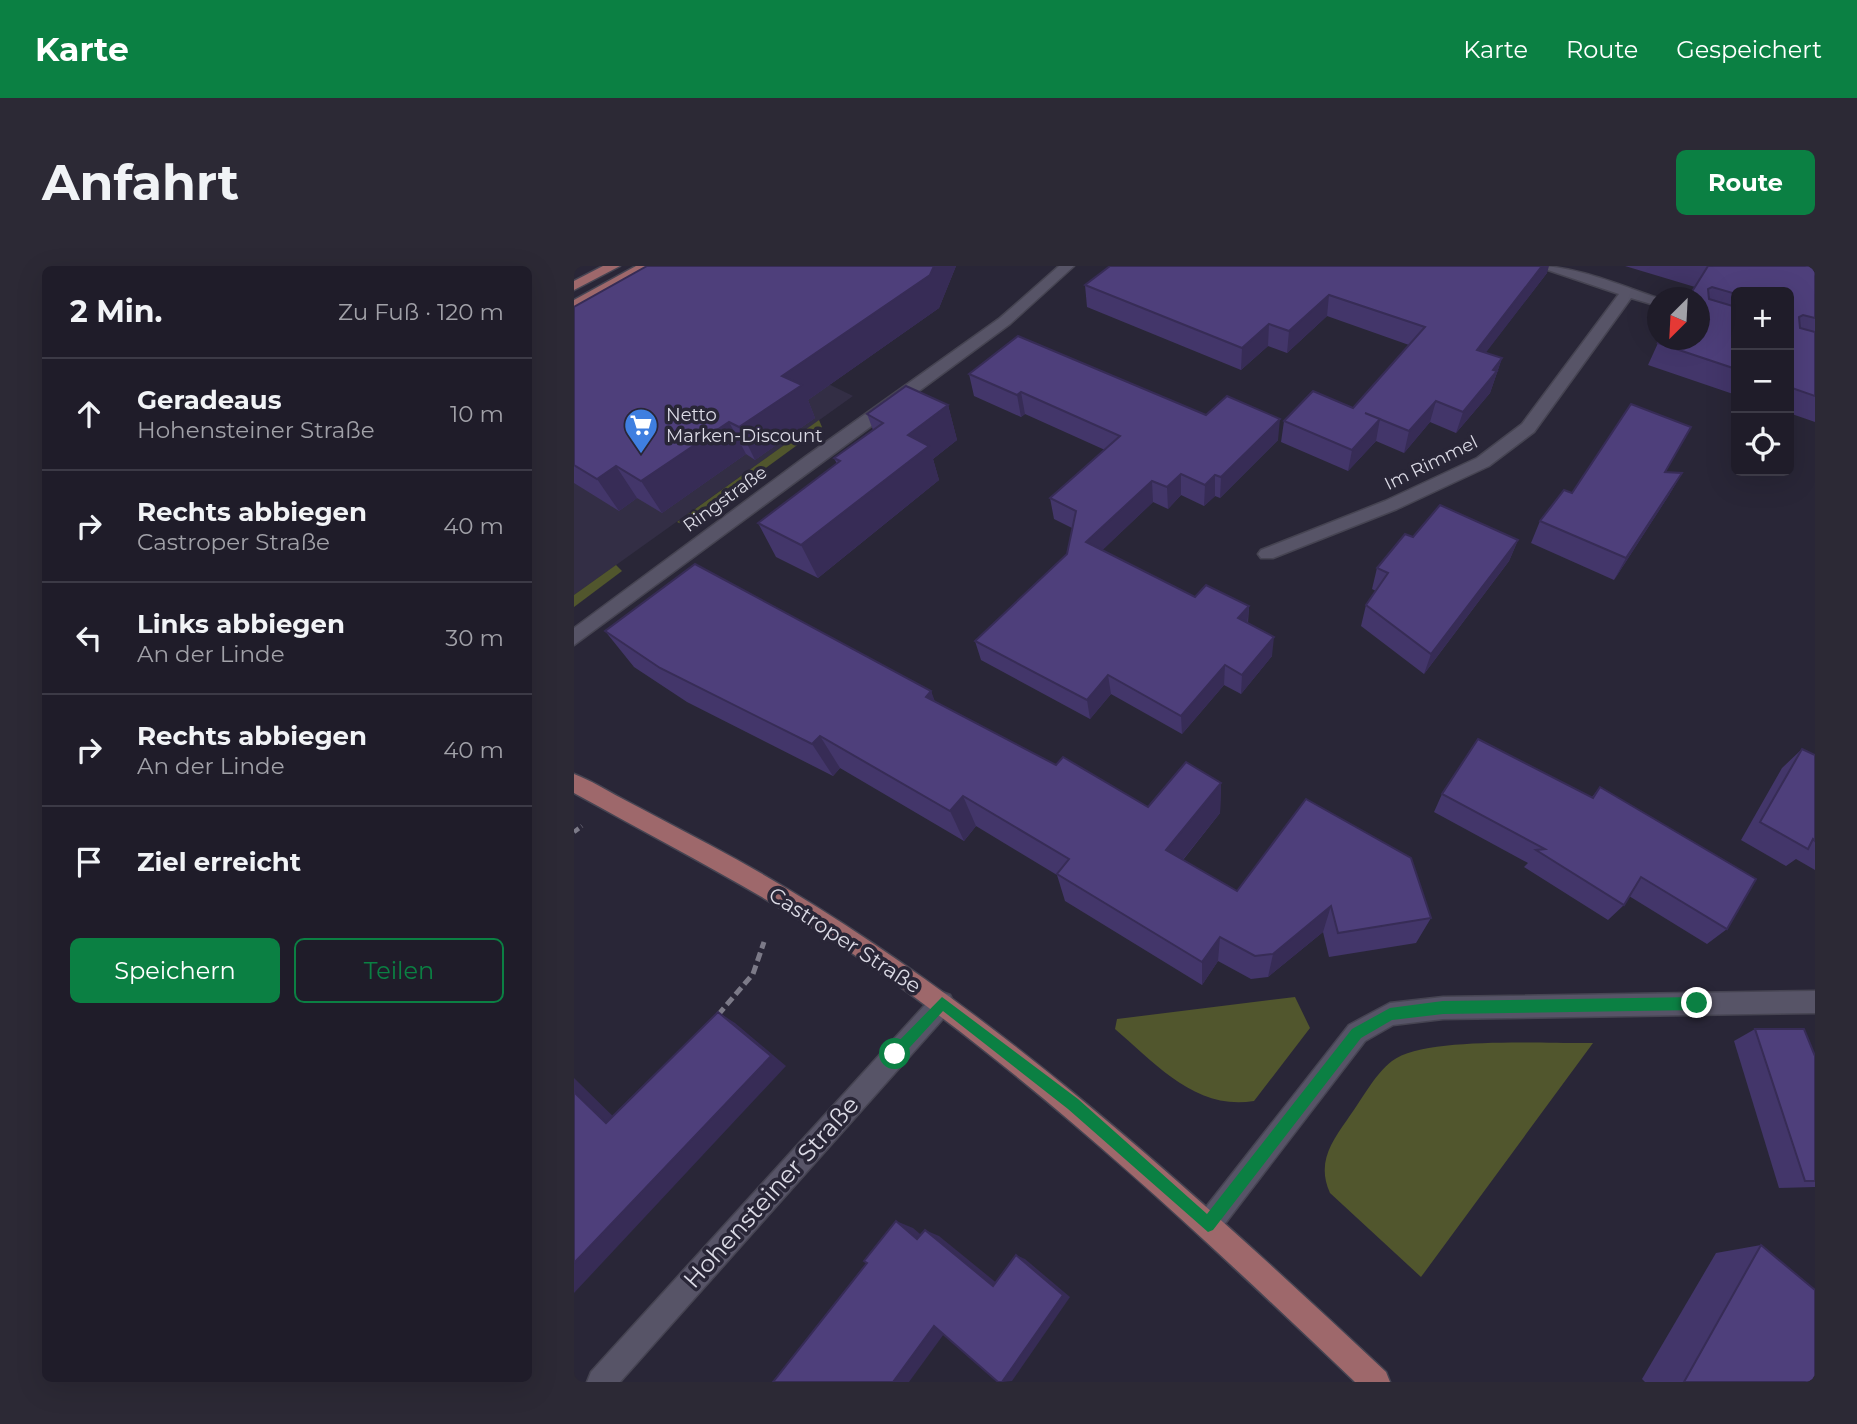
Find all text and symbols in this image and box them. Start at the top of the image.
text: Karte [35,29,129,69]
text: Karte [1463,35,1528,64]
text: Route [1566,35,1638,64]
text: Gespeichert [1676,35,1822,64]
button: Route [1676,150,1815,215]
text: Anfahrt [42,153,239,212]
north arrow [1647,287,1710,350]
map controls [1731,287,1794,476]
button: + [1731,287,1794,350]
text: 2 Min. [70,293,162,330]
text: Zu Fuß · 120 m [338,298,504,326]
button: − [1731,350,1794,413]
text: Geradeaus [137,384,282,416]
icon: ahead [70,395,108,433]
text: 10 m [450,400,504,428]
place label: Netto Marken-Discount [666,404,823,447]
supermarket icon: Netto Marken-Discount [622,406,660,455]
button: locate [1731,413,1794,476]
text: Hohensteiner Straße [137,416,375,444]
street label: Im Rimmel [1381,431,1481,495]
street label: Ringstraße [679,461,771,537]
text: Rechts abbiegen [137,496,367,528]
icon: right [70,507,108,545]
text: 40 m [443,512,504,540]
text: Castroper Straße [137,528,330,556]
text: Links abbiegen [137,608,345,640]
icon: left [70,619,108,657]
text: 30 m [445,624,504,652]
text: An der Linde [137,640,285,668]
text: Rechts abbiegen [137,720,367,752]
icon: right [70,731,108,769]
text: 40 m [443,736,504,764]
text: An der Linde [137,752,285,780]
icon: arrive [70,843,108,881]
text: Ziel erreicht [137,846,301,878]
street label: Castroper Straße [764,882,926,998]
button: Speichern [70,938,280,1003]
button: Teilen [294,938,504,1003]
route end [1681,987,1712,1018]
route start [879,1038,910,1069]
street label: Hohensteiner Straße [677,1090,865,1294]

